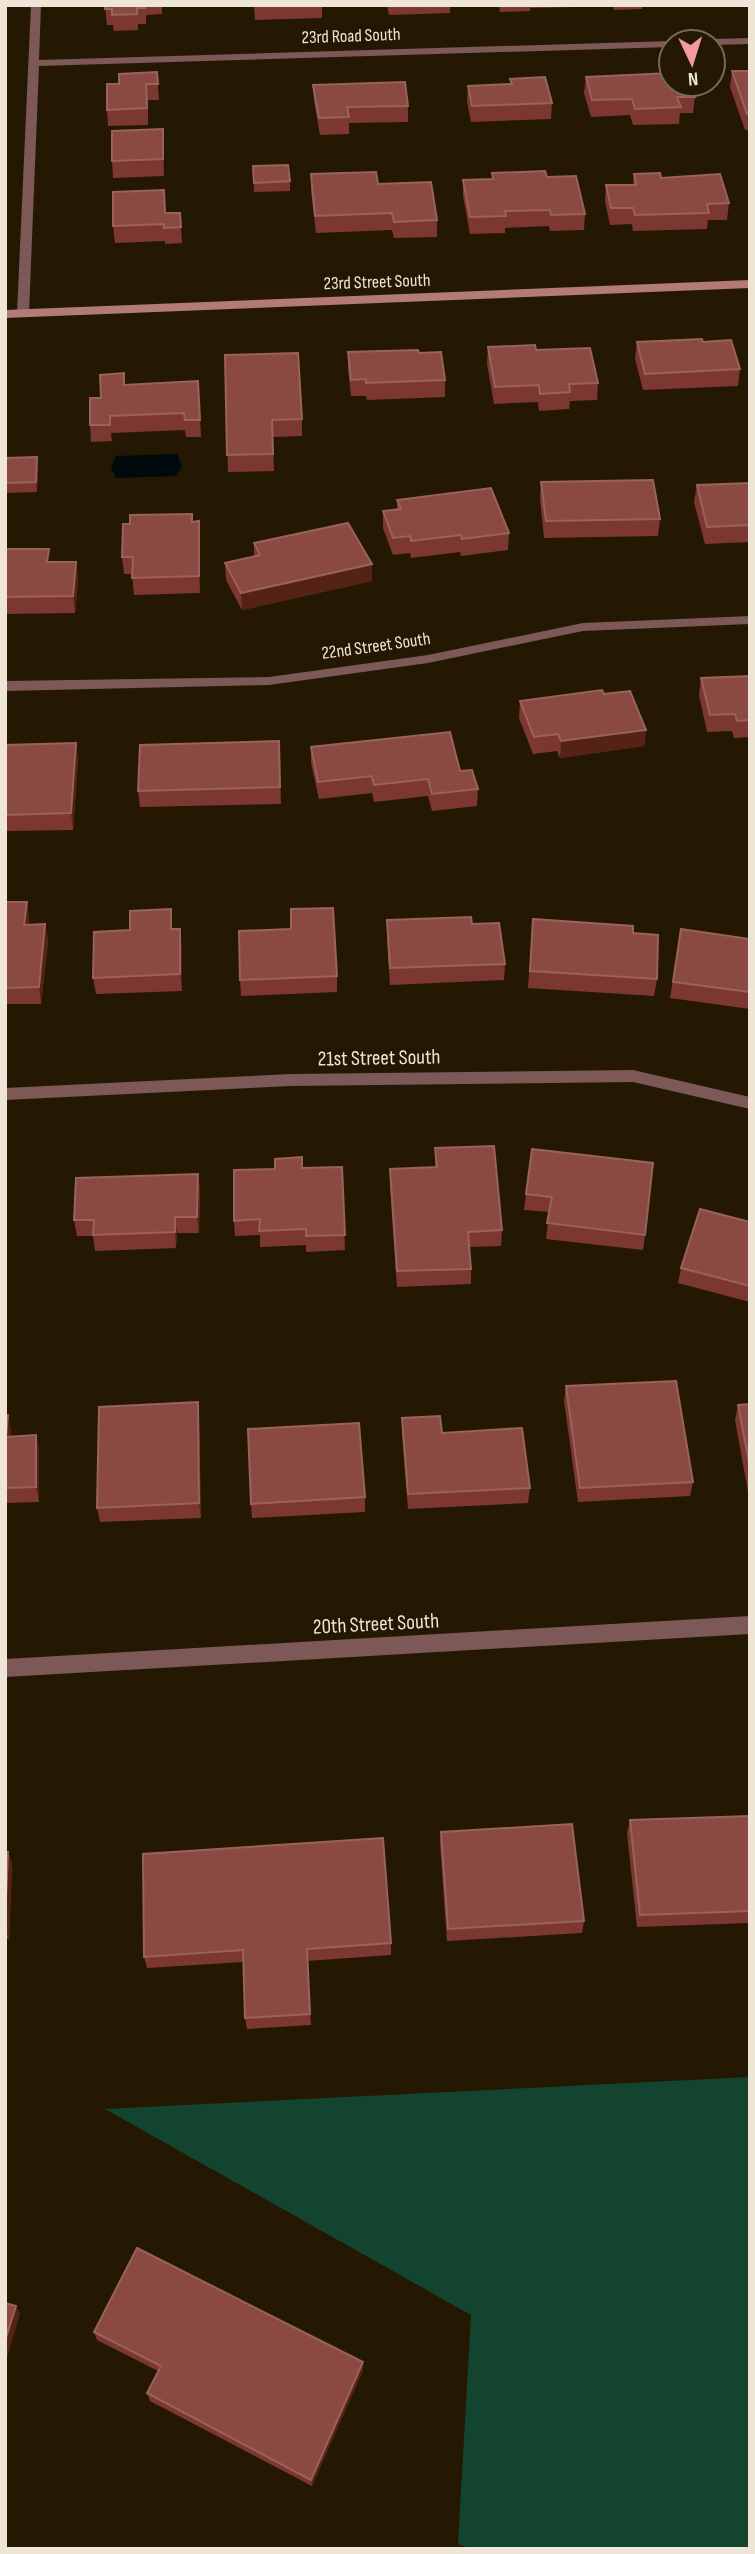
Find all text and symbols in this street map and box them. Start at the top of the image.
street label: 23rd Road South [301,24,401,48]
north arrow [657,28,727,98]
text: N [687,67,699,90]
street label: 23rd Street South [323,270,431,294]
street label: 22nd Street South [320,628,432,664]
street label: 21st Street South [317,1044,441,1072]
street label: 20th Street South [312,1608,440,1640]

